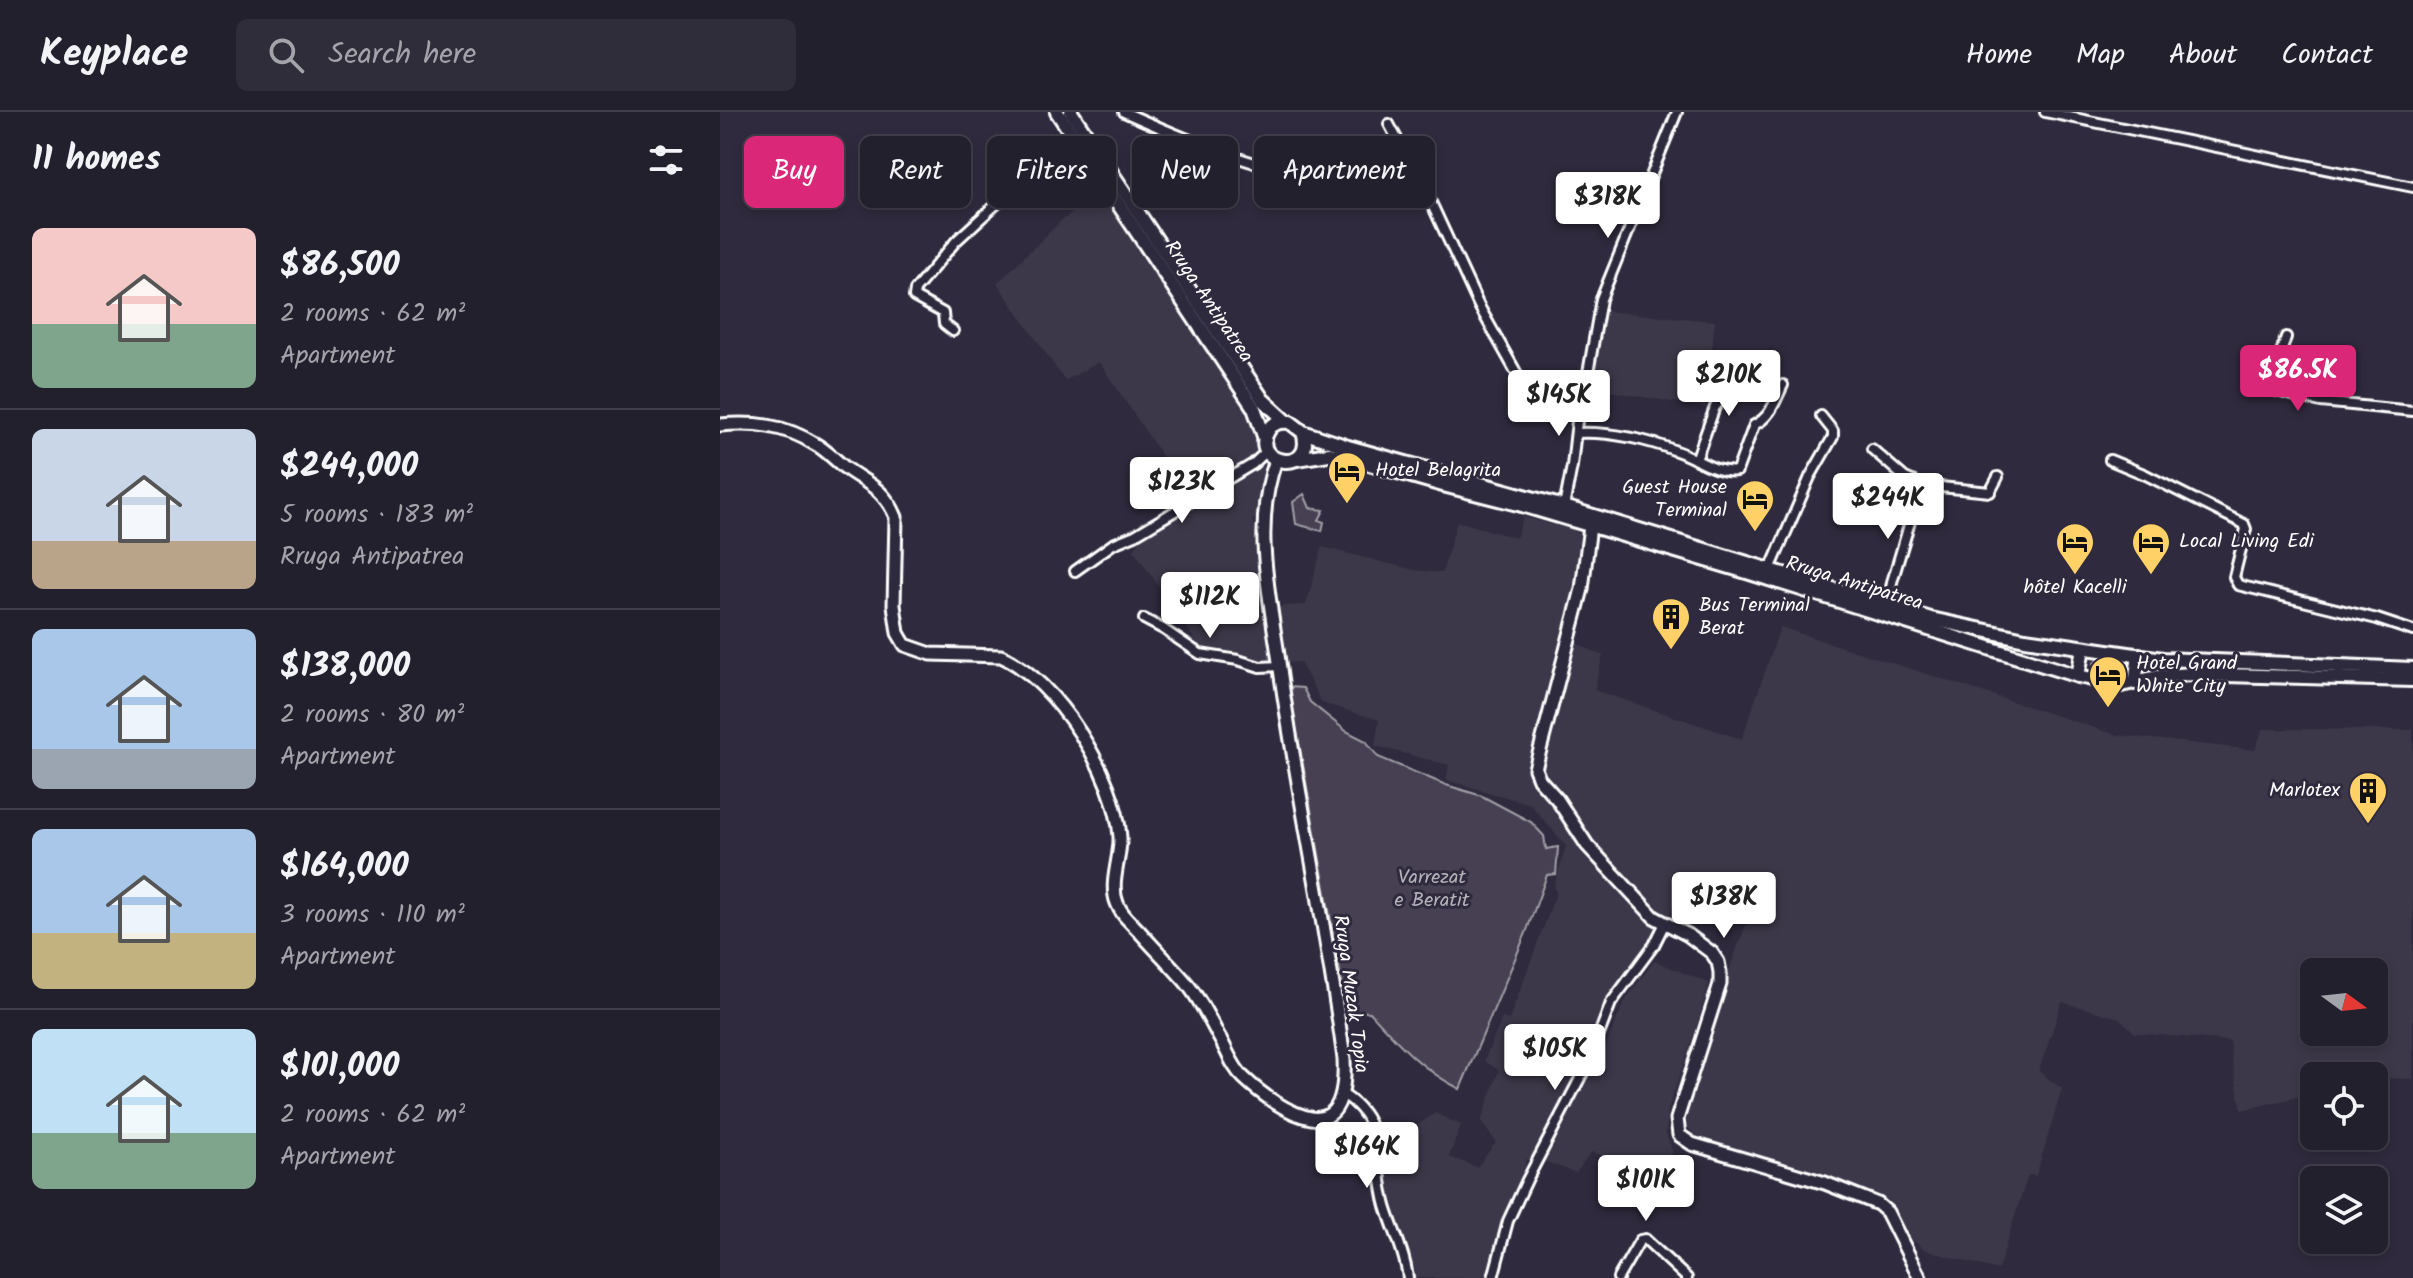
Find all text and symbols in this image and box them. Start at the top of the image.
search box [236,19,796,91]
text: Keyplace [40,25,188,85]
text: Search here [328,31,476,79]
icon: search [264,33,308,77]
text: Home [1966,33,2032,78]
text: Map [2076,33,2125,78]
text: About [2169,33,2237,78]
text: Contact [2281,33,2373,78]
text: 11 homes [32,133,161,187]
chip: Buy [744,136,844,208]
chip: Rent [860,136,971,208]
chip: Filters [987,136,1116,208]
chip: New [1132,136,1238,208]
chip: Apartment [1254,136,1435,208]
icon: filters [644,138,688,182]
pin: $318K [1552,172,1664,240]
text: $318K [1574,177,1642,219]
street label: Rruga Antipatrea [1155,234,1261,370]
text: $86,500 [280,239,400,293]
icon: home [96,260,192,356]
text: 2 rooms · 62 m² [280,293,465,335]
text: Apartment [280,335,395,377]
pin: $86.5K [2233,345,2363,413]
pin: $210K [1673,350,1785,418]
text: $86.5K [2258,350,2338,392]
text: $210K [1695,355,1763,397]
pin: $145K [1503,370,1615,438]
text: $145K [1526,375,1592,417]
text: $244,000 [280,440,418,494]
hotel icon: Hotel Belagrita [1326,450,1368,505]
place label: Hotel Belagrita [1375,455,1501,487]
pin: $123K [1126,457,1238,525]
icon: home [96,461,192,557]
text: $123K [1148,462,1216,504]
place label: Guest House Terminal [1622,472,1727,527]
pin: $244K [1832,473,1944,541]
hotel icon: Guest House Terminal [1734,478,1776,533]
text: $244K [1851,478,1925,520]
text: 5 rooms · 183 m² [280,494,473,536]
hotel icon: hôtel Kacelli [2054,521,2096,576]
hotel icon: Local Living Edi [2130,521,2172,576]
place label: Local Living Edi [2179,526,2315,558]
text: Rruga Antipatrea [280,536,464,578]
street label: Rruga Antipatrea [1782,548,1926,620]
pin: $112K [1154,572,1266,640]
place label: hôtel Kacelli [2023,572,2128,604]
text: $112K [1179,577,1241,619]
place label: Bus Terminal Berat [1699,590,1810,645]
building icon: Bus Terminal Berat [1650,596,1692,651]
text: $138,000 [280,640,410,694]
place label: Hotel Grand White City [2136,648,2238,703]
hotel icon: Hotel Grand White City [2087,654,2129,709]
icon: home [96,661,192,757]
text: 2 rooms · 80 m² [280,694,464,736]
text: Apartment [280,736,395,778]
building icon: Marlotex [2347,770,2389,825]
place label: Marlotex [2269,775,2340,807]
text: $164,000 [280,840,409,894]
icon: home [96,861,192,957]
park label: Varrezat e Beratit [1395,862,1470,917]
pin: $138K [1668,872,1780,940]
text: $138K [1690,877,1758,919]
text: 3 rooms · 110 m² [280,894,465,936]
street label: Rruga Muzak Topia [1323,913,1377,1075]
text: Apartment [280,936,395,978]
north arrow [2300,958,2388,1046]
map controls [2300,958,2388,1254]
pin: $105K [1499,1024,1611,1092]
text: $105K [1522,1029,1588,1071]
text: $101,000 [280,1040,399,1094]
icon: home [96,1061,192,1157]
button: locate [2300,1062,2388,1150]
text: 2 rooms · 62 m² [280,1094,465,1136]
pin: $164K [1311,1122,1423,1190]
text: $164K [1333,1127,1401,1169]
text: Apartment [280,1136,395,1178]
pin: $101K [1590,1155,1702,1223]
text: $101K [1616,1160,1676,1202]
button: layers [2300,1166,2388,1254]

